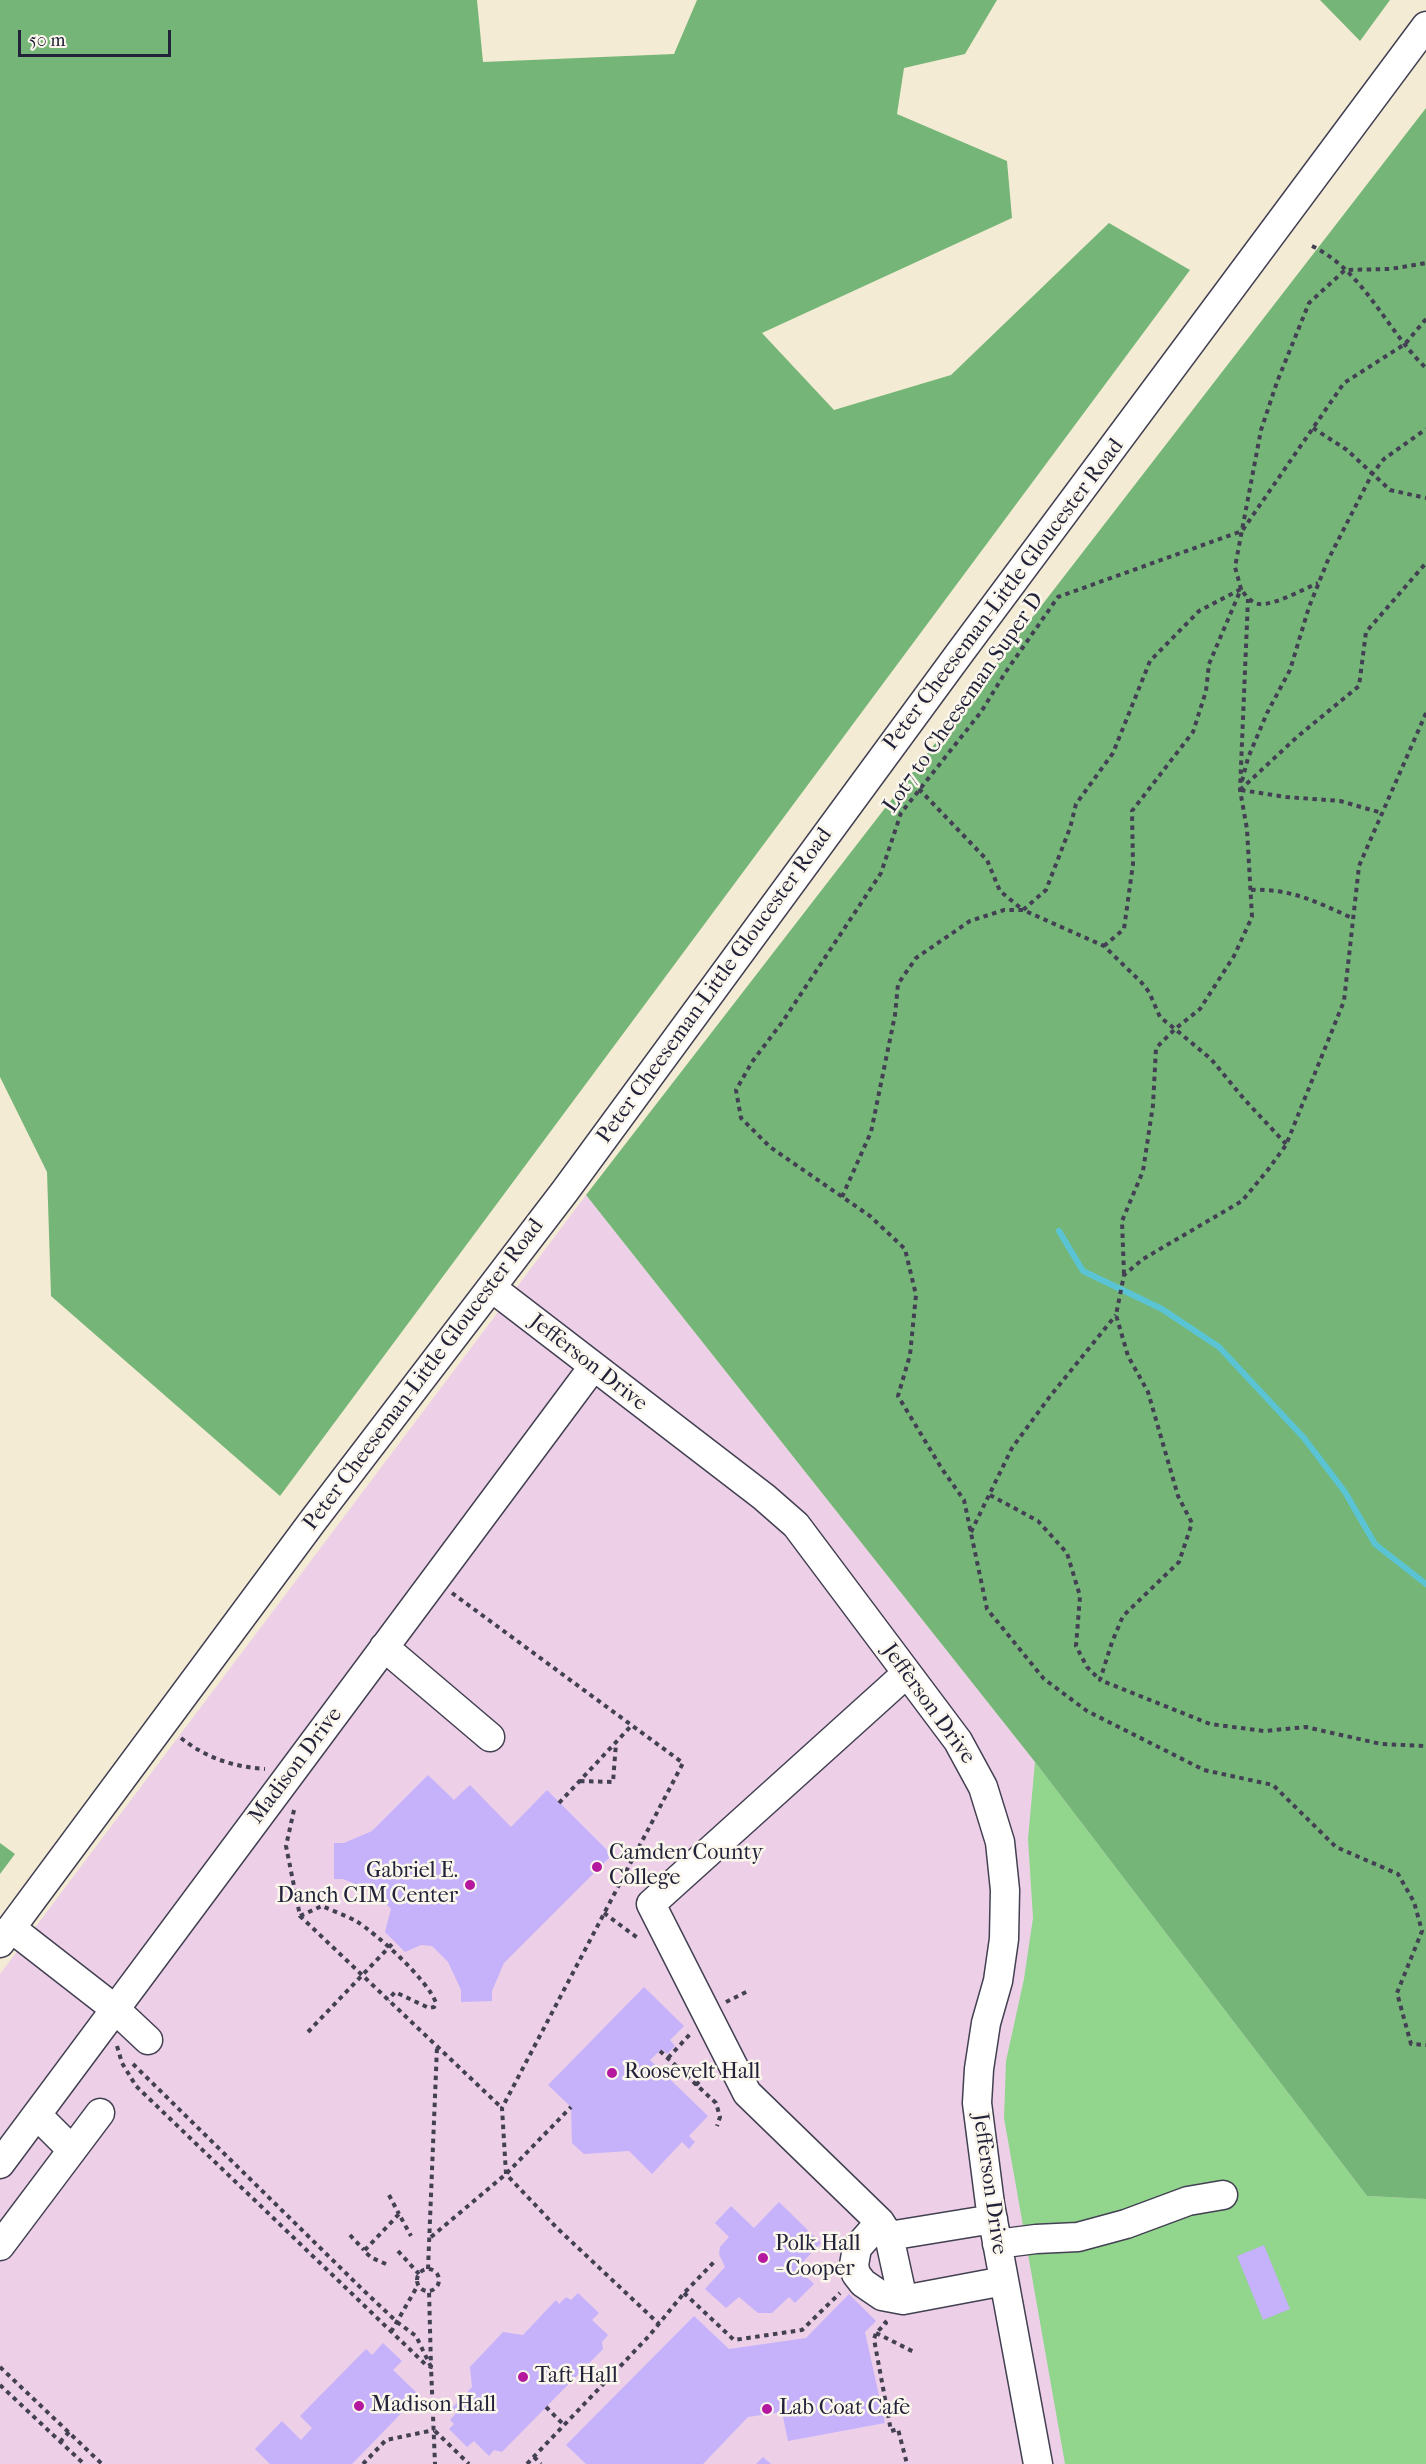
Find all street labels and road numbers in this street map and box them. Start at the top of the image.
street label: Peter Cheeseman-Little Gloucester Road [878,434,1130,756]
street label: Lot7 to Cheeseman Super D [878,588,1050,818]
street label: Peter Cheeseman-Little Gloucester Road [592,823,838,1149]
street label: Peter Cheeseman-Little Gloucester Road [298,1214,550,1536]
street label: Jefferson Drive [524,1309,652,1417]
street label: Jefferson Drive [876,1639,980,1769]
street label: Madison Drive [244,1702,348,1830]
street label: Jefferson Drive [966,2112,1012,2256]

